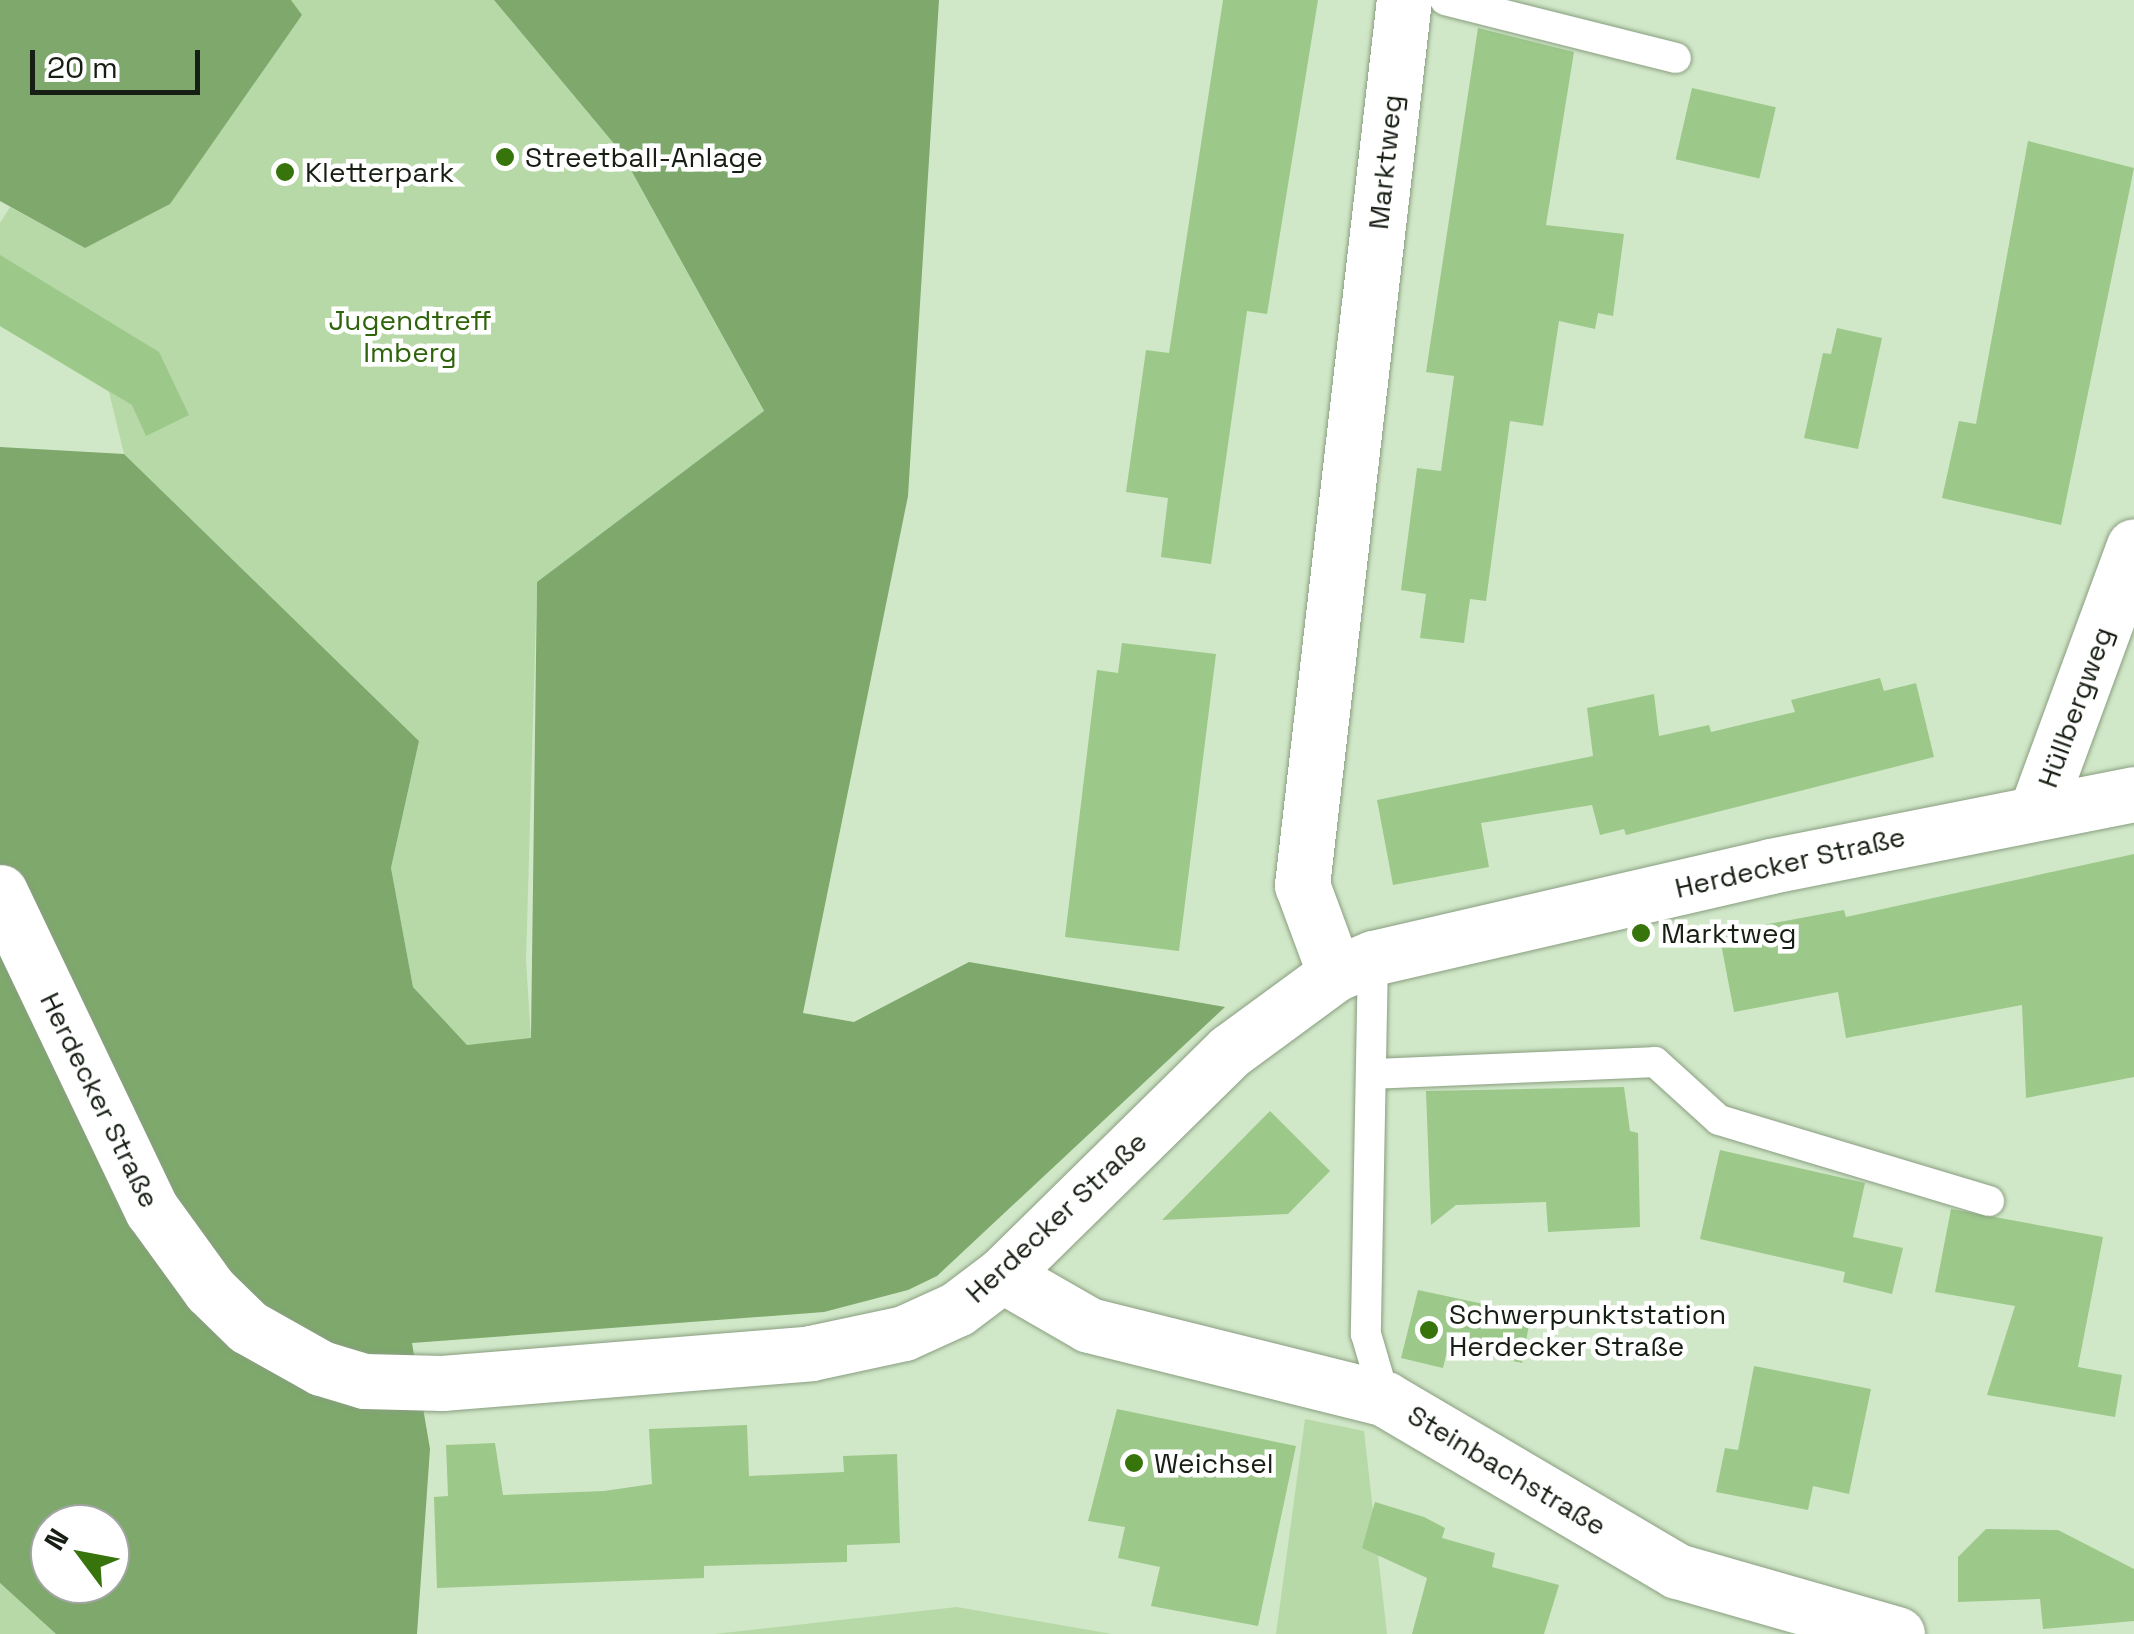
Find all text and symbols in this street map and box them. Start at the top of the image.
scale bar [35,30,205,92]
text: 20 m [47,48,118,87]
street label: Marktweg [1361,93,1409,231]
place label: Streetball-Anlage [525,140,763,174]
marker: Streetball-Anlage [494,146,516,168]
place label: Kletterpark [305,155,454,189]
marker: Kletterpark [274,161,296,183]
park label: Jugendtreff Imberg [328,303,492,369]
street label: Hüllbergweg [2030,622,2120,792]
street label: Herdecker Straße [1672,819,1908,905]
place label: Marktweg [1661,916,1797,950]
marker: Marktweg [1630,922,1652,944]
street label: Herdecker Straße [33,987,167,1213]
street label: Herdecker Straße [958,1124,1154,1310]
place label: Schwerpunktstation Herdecker Straße [1449,1297,1726,1363]
marker: Schwerpunktstation Herdecker Straße [1418,1319,1440,1341]
street label: Steinbachstraße [1402,1398,1612,1542]
place label: Weichsel [1154,1446,1274,1480]
marker: Weichsel [1123,1452,1145,1474]
north arrow [30,1504,130,1604]
text: N [36,1522,76,1557]

